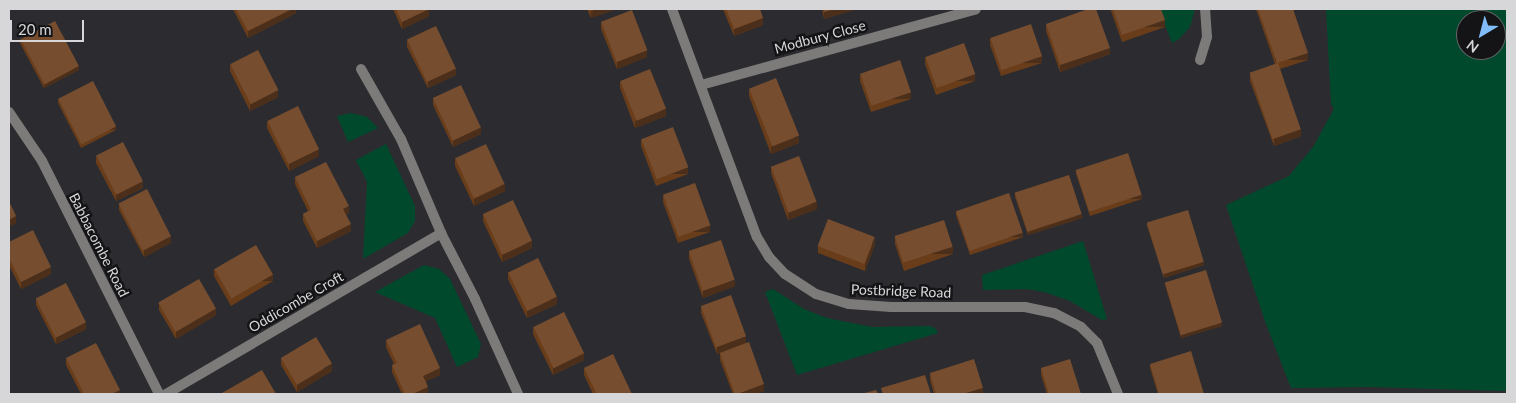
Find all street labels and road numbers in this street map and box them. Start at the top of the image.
street label: Modbury Close [772,17,868,57]
street label: Babbacombe Road [66,190,132,300]
street label: Oddicombe Croft [246,268,346,336]
street label: Postbridge Road [851,281,951,301]

